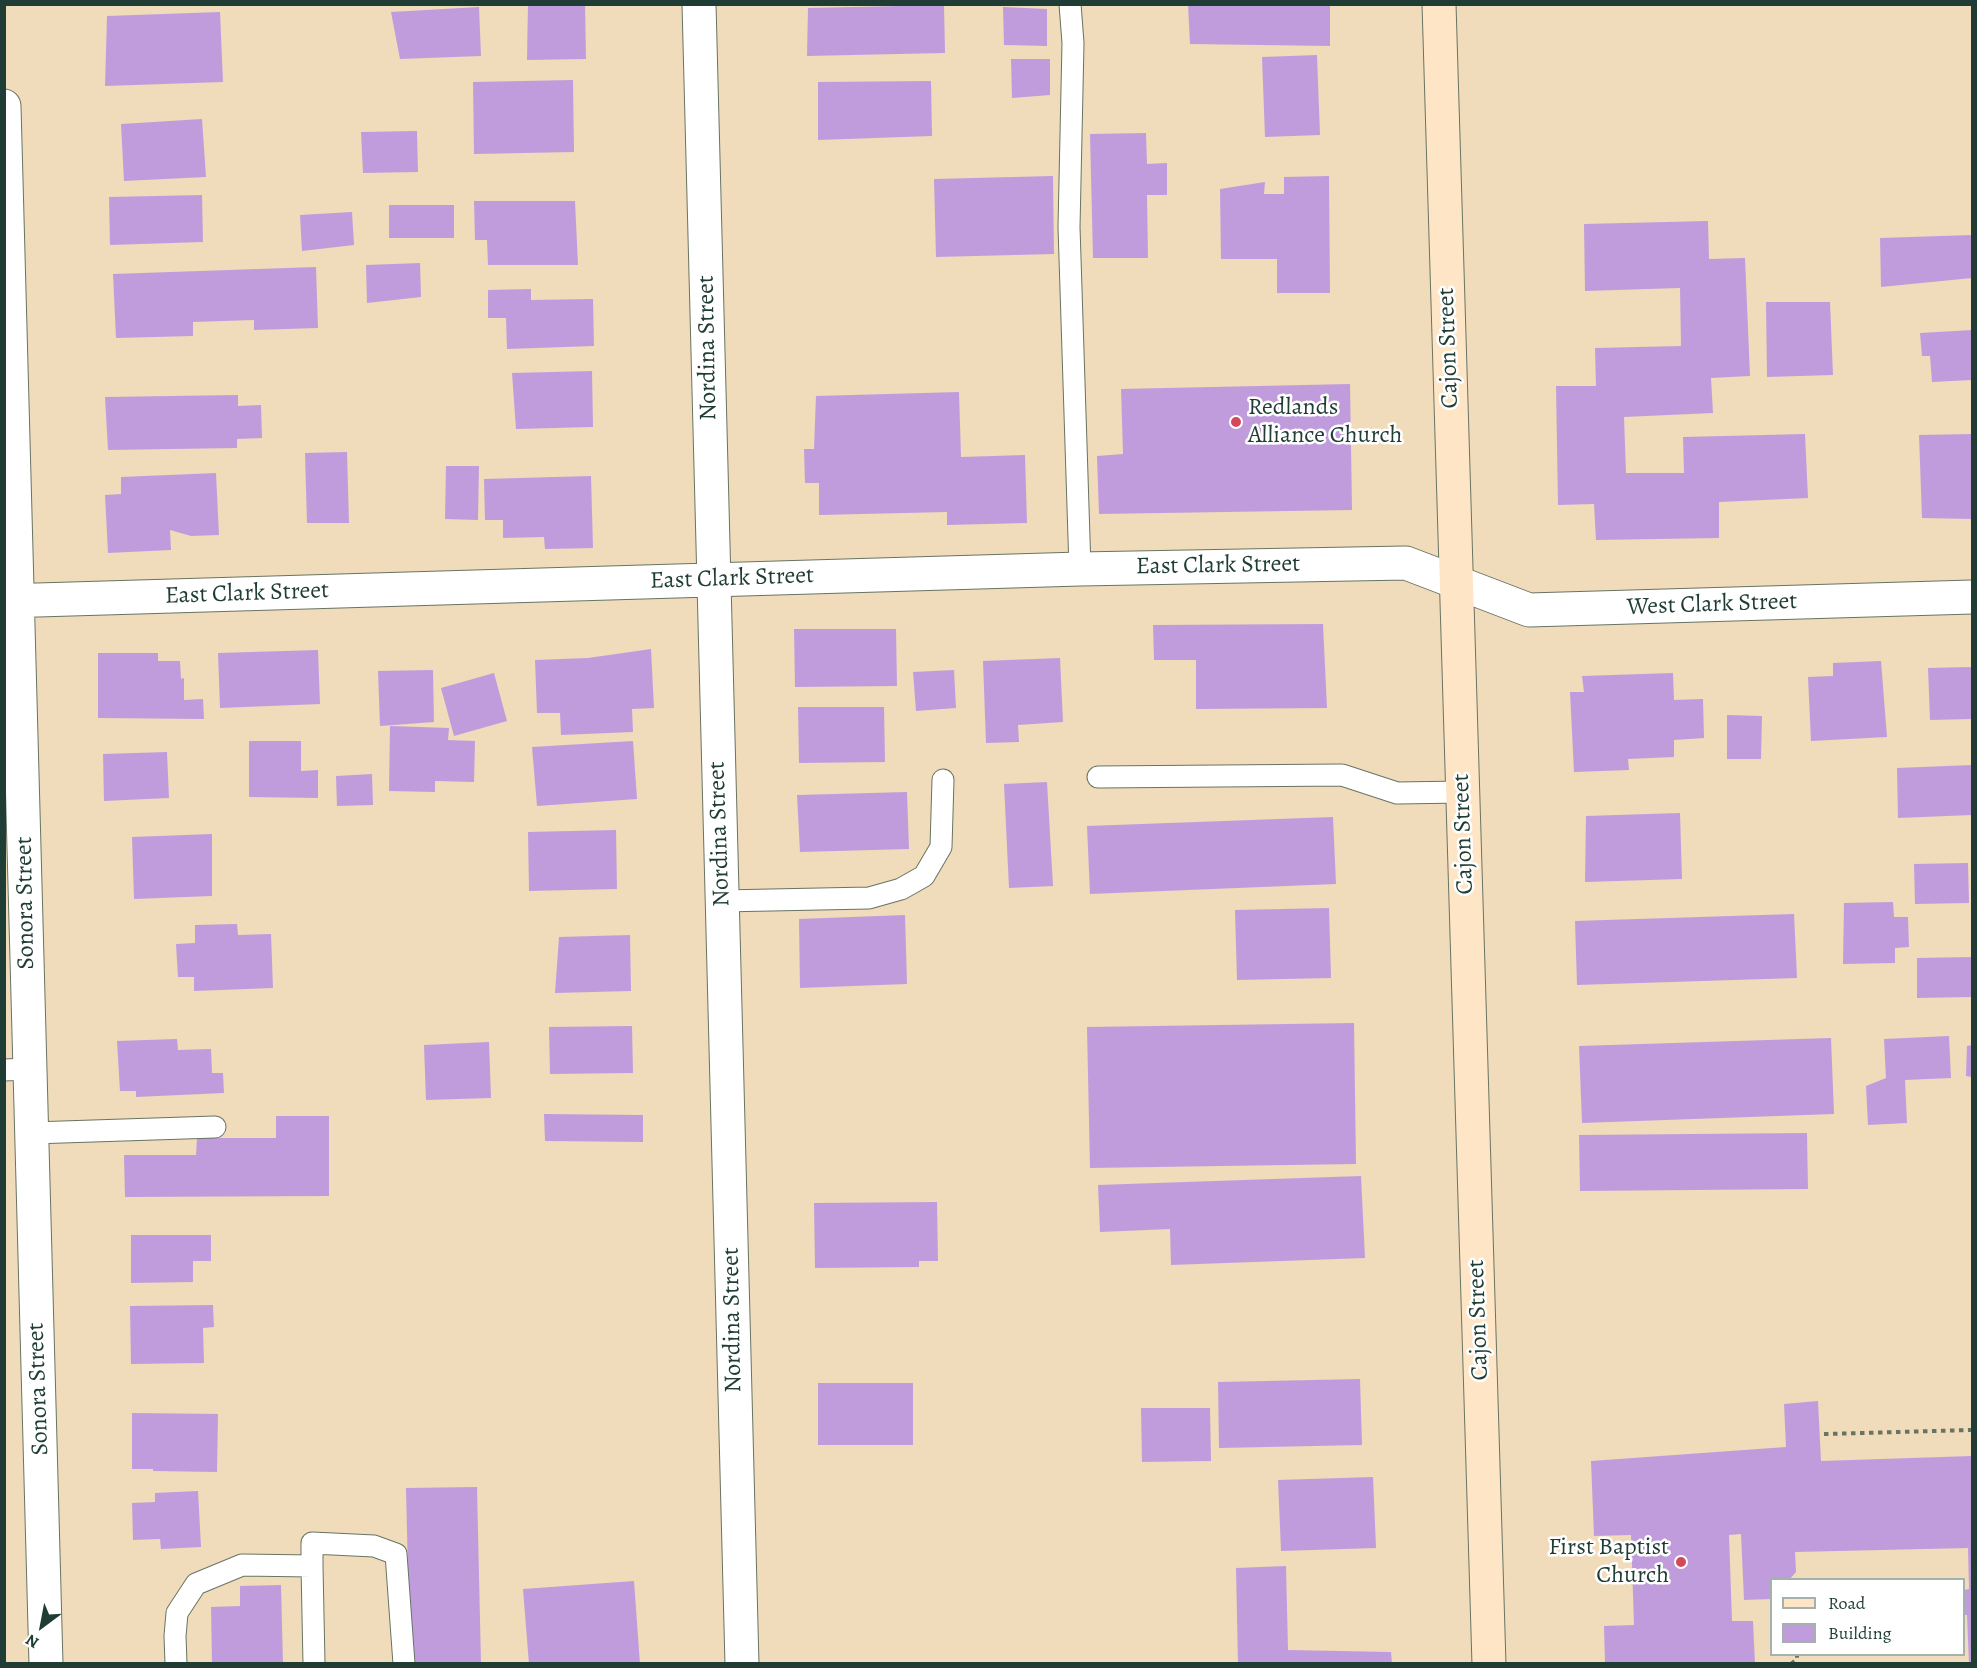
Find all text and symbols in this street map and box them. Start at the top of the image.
street label: Nordina Street [692,275,724,421]
street label: Cajon Street [1432,287,1466,409]
place label: Redlands Alliance Church [1248,394,1402,450]
marker: Redlands Alliance Church [1229,415,1243,429]
street label: East Clark Street [1136,550,1300,582]
street label: East Clark Street [649,562,815,596]
street label: East Clark Street [164,577,330,611]
street label: West Clark Street [1626,588,1798,622]
street label: Nordina Street [703,761,737,907]
street label: Cajon Street [1447,773,1481,895]
street label: Sonora Street [10,836,42,970]
street label: Nordina Street [717,1247,749,1393]
street label: Cajon Street [1462,1259,1496,1381]
street label: Sonora Street [22,1322,56,1456]
place label: First Baptist Church [1548,1534,1669,1590]
marker: First Baptist Church [1674,1555,1688,1569]
legend [1770,1578,1965,1656]
text: Road [1828,1591,1865,1615]
north arrow [12,1596,72,1656]
text: Building [1828,1621,1892,1645]
text: N [22,1629,43,1654]

